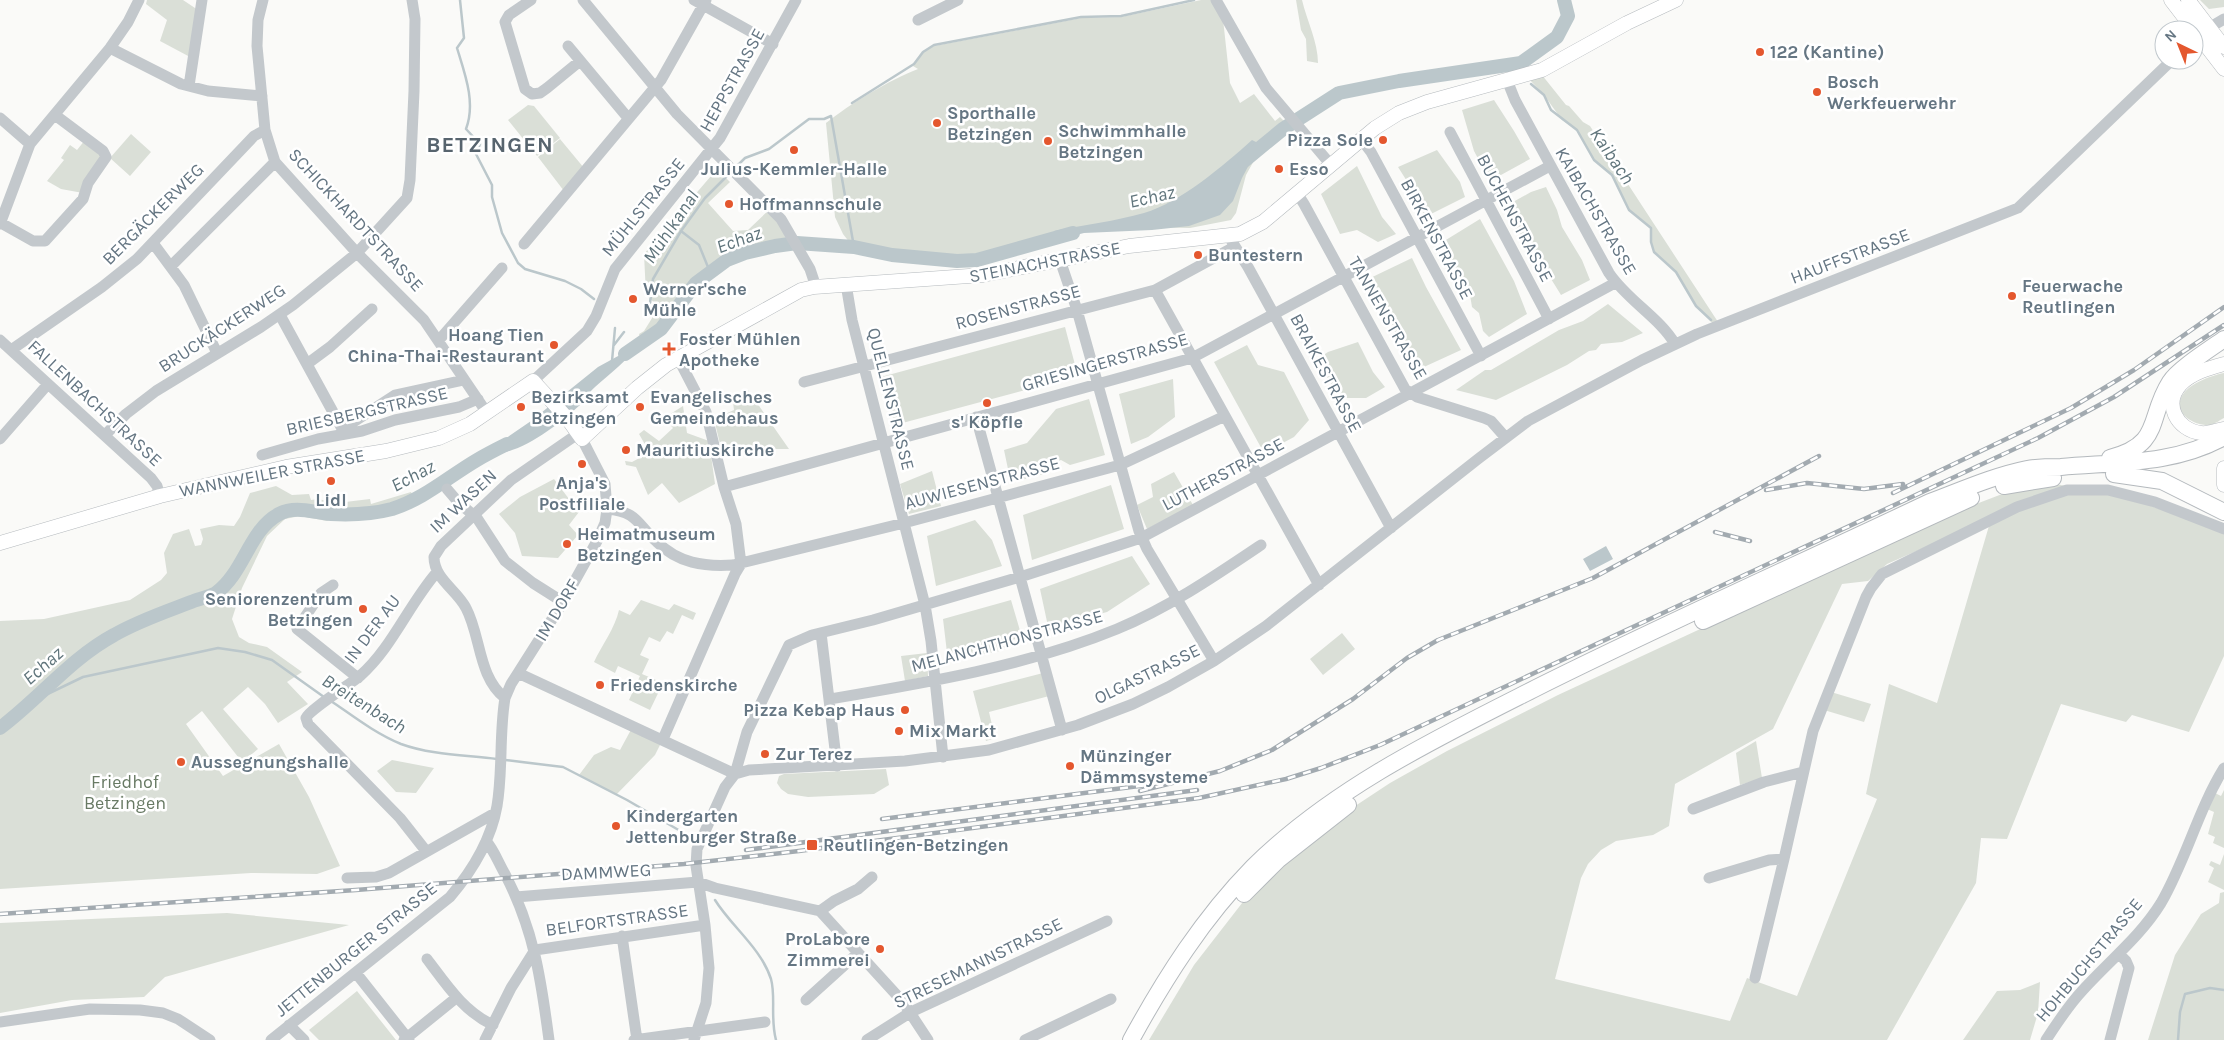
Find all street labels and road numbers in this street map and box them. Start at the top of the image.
street label: HEPPSTRASSE [694,24,770,136]
street label: KAIBACHSTRASSE [1550,143,1642,279]
street label: SCHICKHARDTSTRASSE [284,144,428,296]
street label: BUCHENSTRASSE [1472,150,1558,286]
street label: MÜHLSTRASSE [597,153,689,261]
street label: BERGÄCKERWEG [97,158,209,270]
street label: BIRKENSTRASSE [1396,175,1478,303]
street label: HAUFFSTRASSE [1787,223,1913,289]
street label: STEINACHSTRASSE [967,237,1123,287]
street label: TANNENSTRASSE [1344,252,1432,384]
street label: BRUCKÄCKERWEG [154,279,290,377]
street label: ROSENSTRASSE [953,280,1083,334]
street label: BRAIKESTRASSE [1285,310,1367,436]
street label: QUELLENSTRASSE [863,326,919,472]
street label: GRIESINGERSTRASSE [1019,328,1191,396]
street label: FALLENBACHSTRASSE [23,335,167,471]
street label: BRIESBERGSTRASSE [284,382,450,440]
street label: LUTHERSTRASSE [1158,432,1288,516]
street label: WANNWEILER STRASSE [177,444,367,502]
street label: AUWIESENSTRASSE [902,452,1062,514]
street label: IM WASEN [425,464,501,538]
street label: IM DORF [530,575,584,645]
street label: IN DER AU [339,590,405,668]
street label: MELANCHTHONSTRASSE [909,605,1105,677]
street label: OLGASTRASSE [1090,639,1204,709]
street label: DAMMWEG [560,859,652,885]
street label: JETTENBURGER STRASSE [271,877,441,1021]
street label: HOHBUCHSTRASSE [2031,894,2147,1026]
street label: BELFORTSTRASSE [544,899,690,941]
street label: STRESEMANNSTRASSE [890,912,1066,1014]

